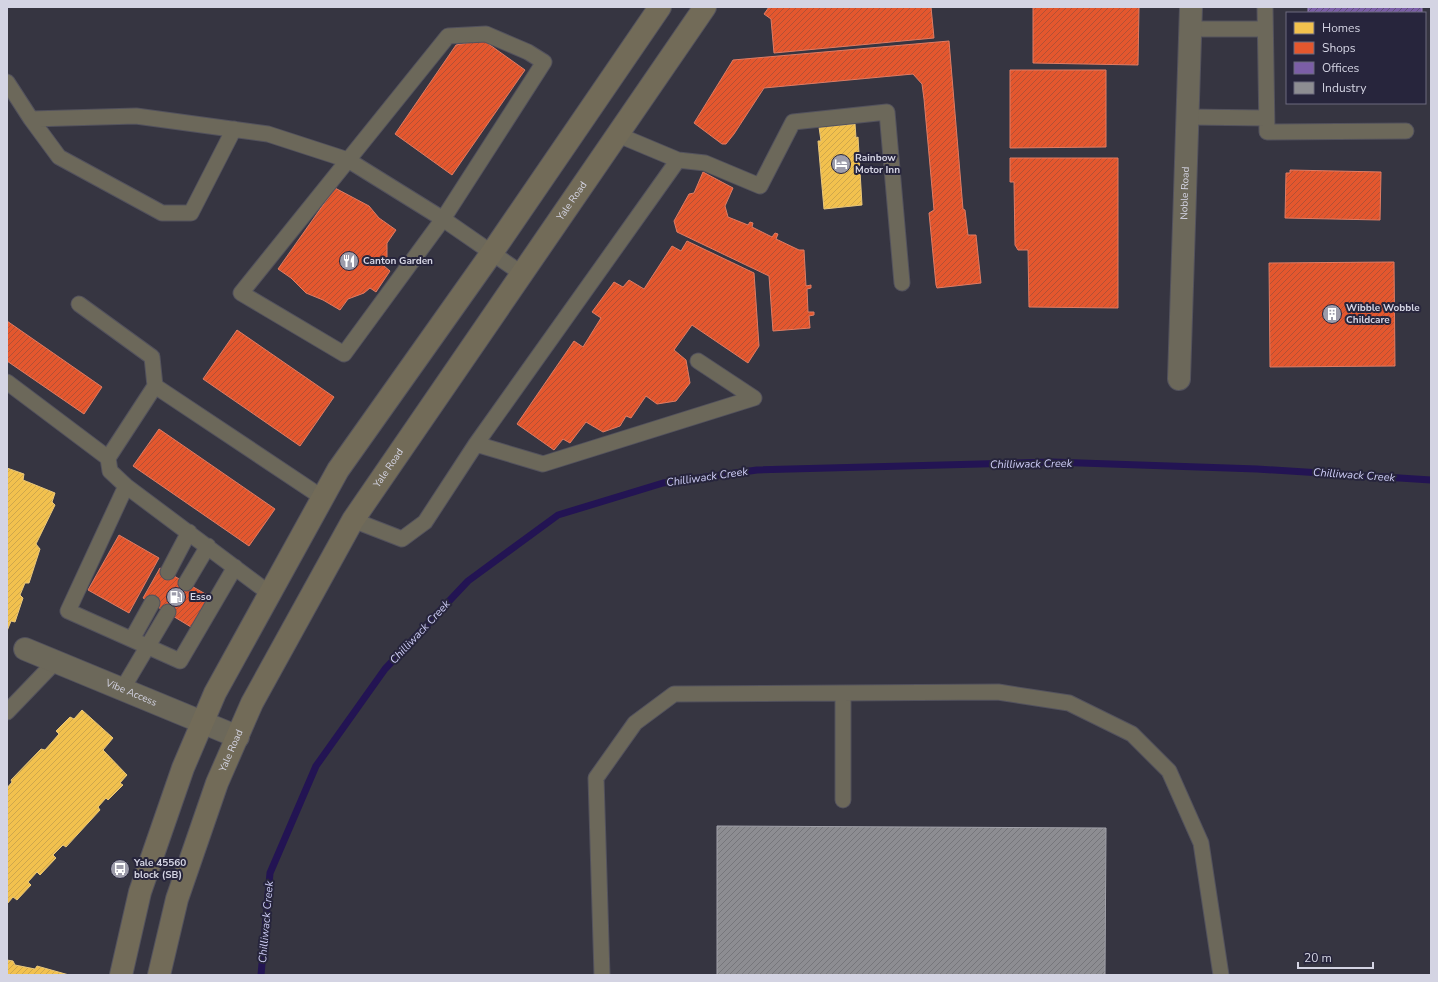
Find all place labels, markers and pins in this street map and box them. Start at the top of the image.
place label: Rainbow Motor Inn [855,151,900,177]
hotel icon: Rainbow Motor Inn [830,153,852,175]
restaurant icon: Canton Garden [338,250,360,272]
place label: Canton Garden [363,254,433,268]
place label: Wibble Wobble Childcare [1346,301,1420,327]
building icon: Wibble Wobble Childcare [1321,303,1343,325]
fuel station icon: Esso [165,586,187,608]
place label: Esso [190,590,212,604]
place label: Yale 45560 block (SB) [133,856,186,882]
bus stop icon: Yale 45560 block (SB) [109,858,131,880]

